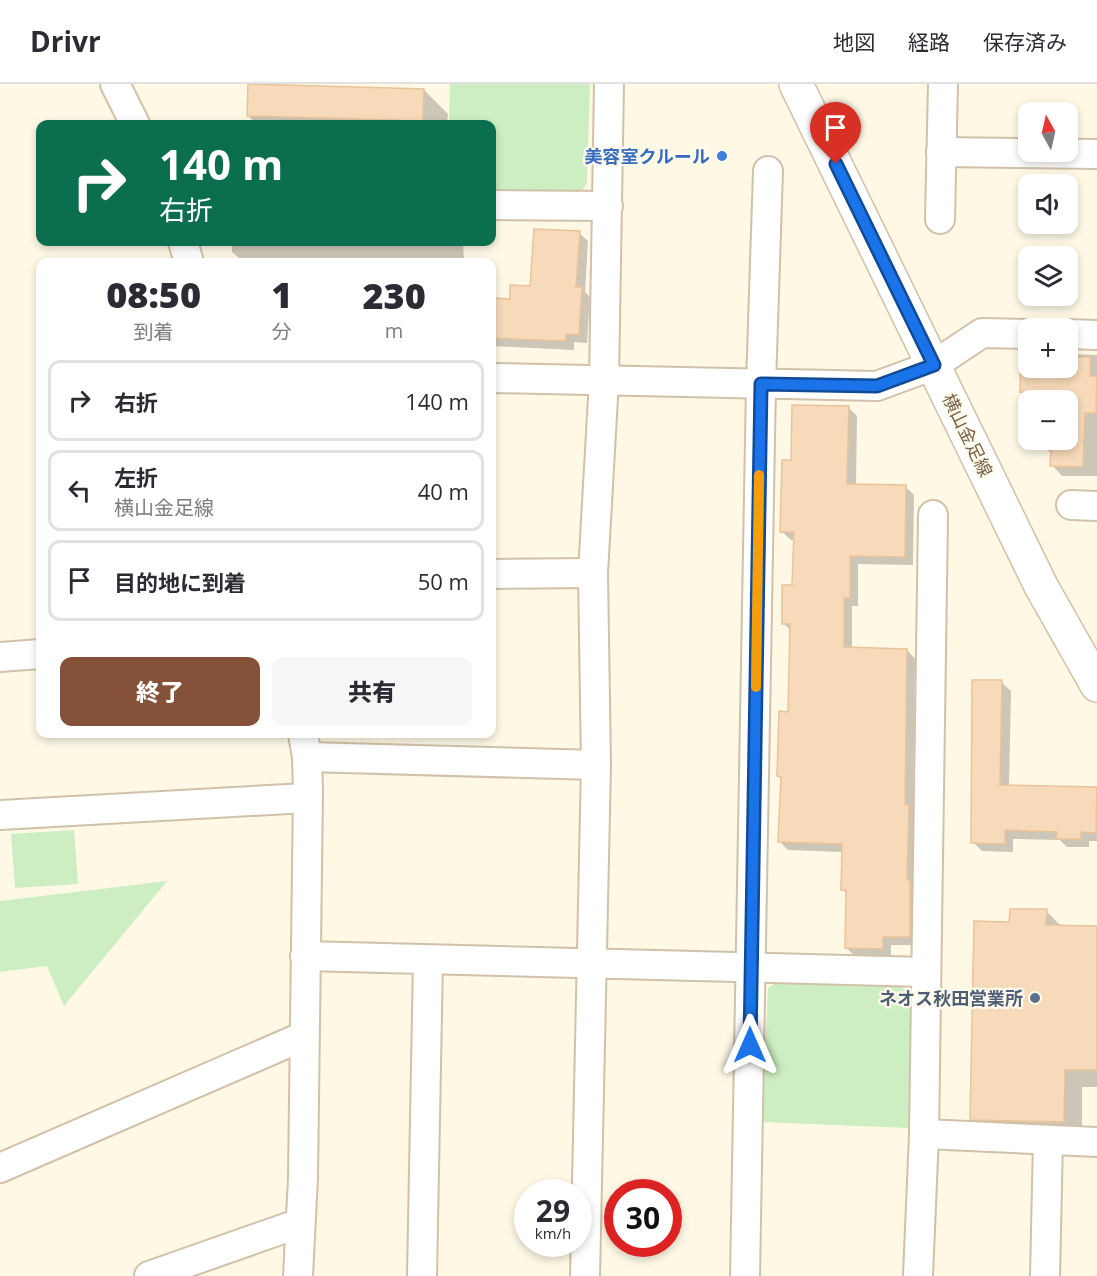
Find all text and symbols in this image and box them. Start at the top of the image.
text: Drivr [30,22,101,60]
text: 地図 [833,28,875,56]
text: 経路 [908,28,950,56]
text: 保存済み [983,28,1067,56]
pin [810,102,861,164]
north arrow [1018,102,1078,162]
map controls [1018,102,1078,450]
icon: arrive [819,111,852,144]
text: 140 m [159,135,283,192]
icon: right [60,144,138,222]
place label: 美容室クルール [585,144,710,168]
marker: 美容室クルール [715,149,729,163]
button: sound [1018,174,1078,234]
text: 右折 [159,191,213,228]
button: layers [1018,246,1078,306]
text: 08:50 [106,270,201,319]
text: 1 [271,270,292,319]
text: 230 [362,271,426,320]
text: m [385,317,403,344]
text: 到着 [134,318,174,345]
text: 分 [272,318,292,345]
button: + [1018,318,1078,378]
icon: right [63,384,96,417]
text: 140 m [405,386,469,416]
text: 右折 [114,387,158,417]
street label: 横山金足線 [937,389,999,481]
button: − [1018,390,1078,450]
text: 左折 [114,462,158,492]
icon: left [63,474,96,507]
text: 40 m [418,476,469,506]
text: 横山金足線 [114,494,214,521]
icon: arrive [63,564,96,597]
text: 50 m [418,566,469,596]
text: 目的地に到着 [114,567,246,597]
button: 終了 [60,657,260,726]
button: 共有 [272,657,472,726]
place label: ネオス秋田営業所 [879,986,1023,1010]
marker: ネオス秋田営業所 [1028,991,1042,1005]
position arrow [718,1013,782,1077]
speed limit sign: 30 [604,1179,682,1257]
text: 29 [536,1190,570,1231]
text: km/h [535,1223,571,1243]

